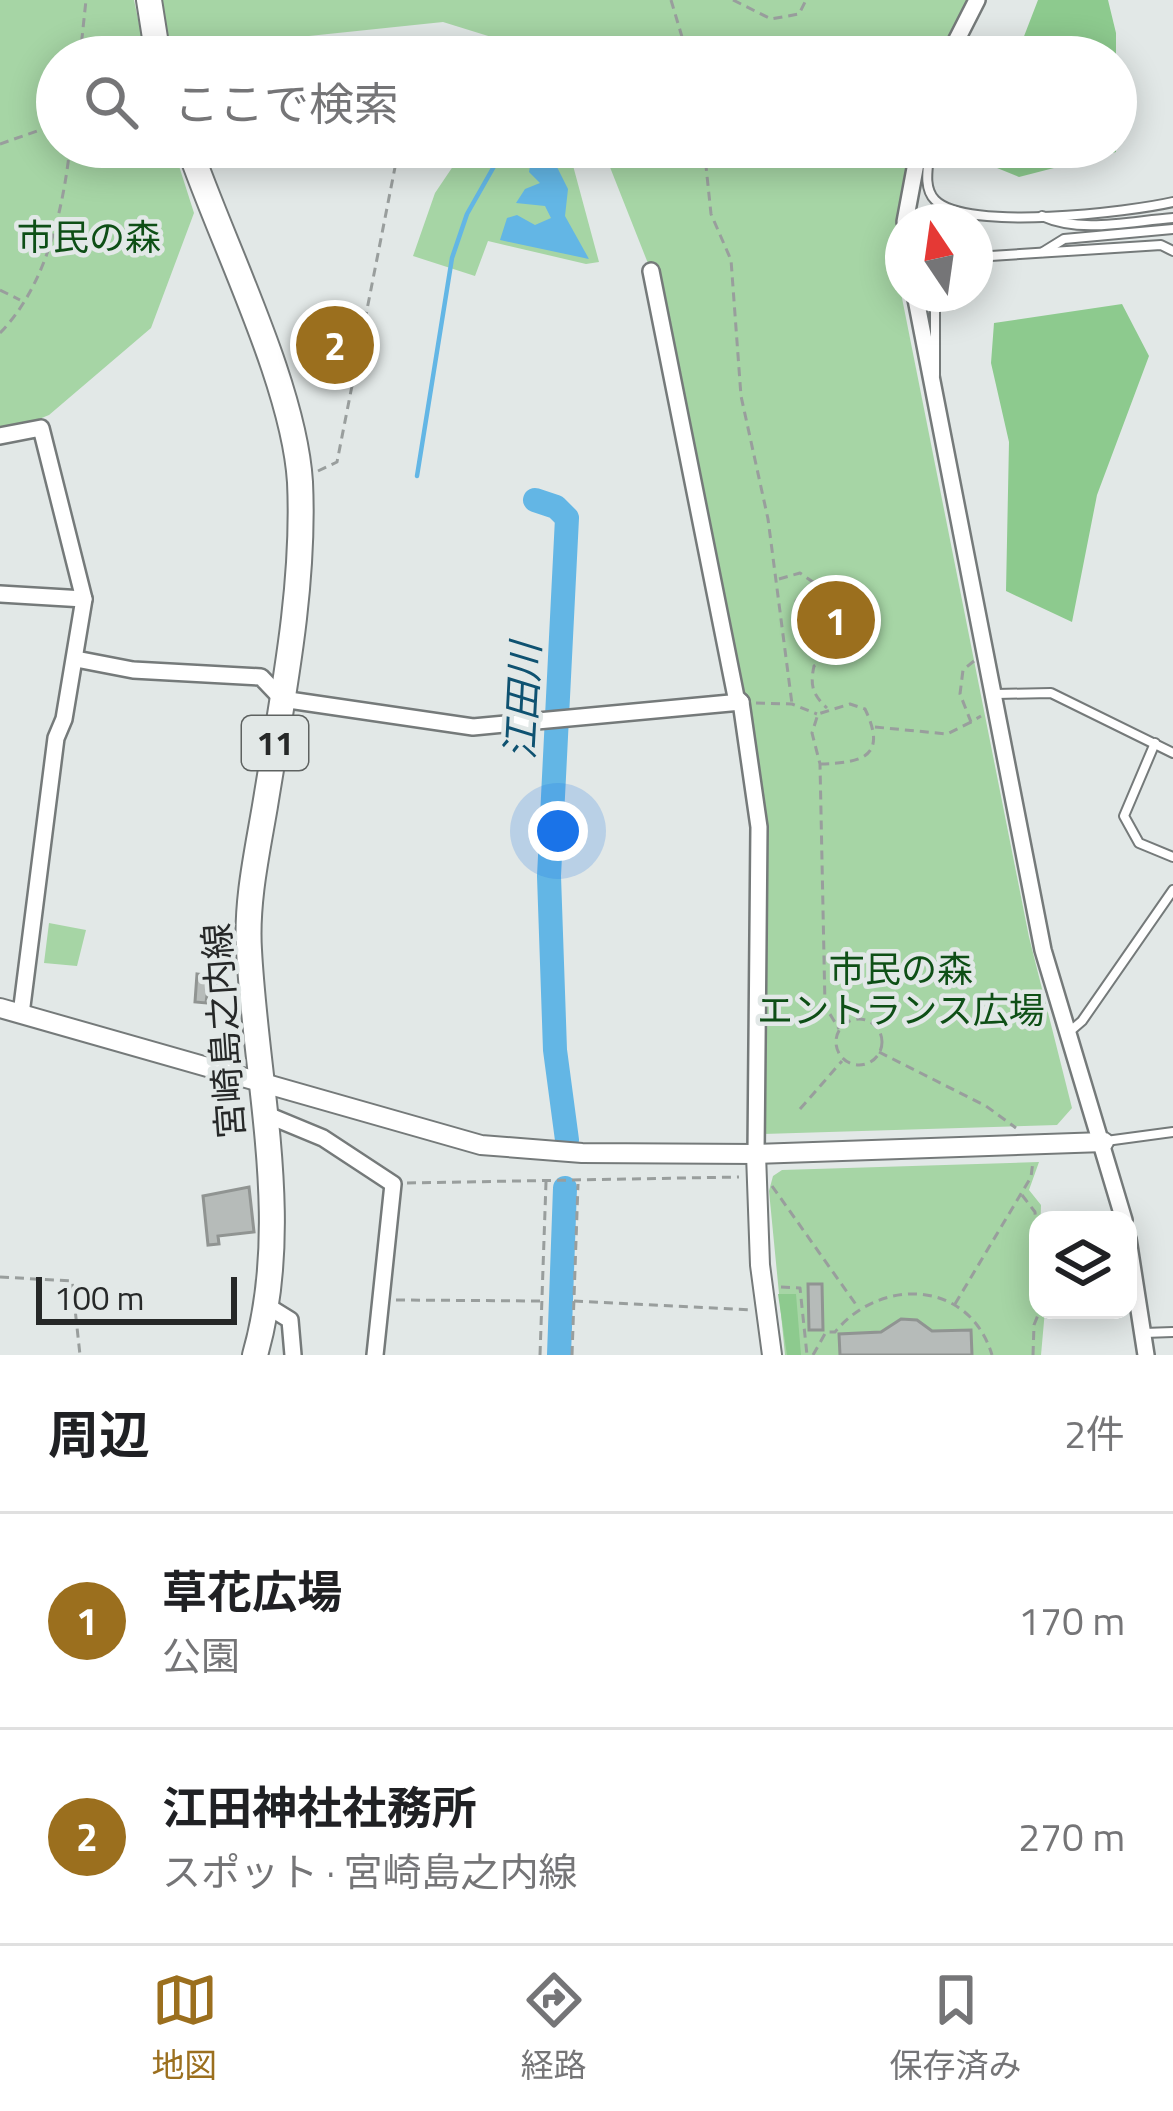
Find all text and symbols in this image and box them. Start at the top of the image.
search box [36,36,1137,168]
icon: search [78,69,144,135]
text: ここで検索 [174,69,399,137]
north arrow [885,204,993,312]
park label: 市民の森 [17,209,161,264]
pin: 2 [296,300,374,390]
pin: 1 [797,575,875,665]
water label: 江田川 [489,637,555,761]
road number: 11 [242,716,308,770]
your location [528,801,588,861]
street label: 宮崎島之内線 [188,921,258,1141]
park label: 市民の森 エントランス広場 [757,941,1045,1037]
map controls [1029,1211,1137,1319]
button: layers [1029,1211,1137,1319]
scale bar [36,1271,237,1324]
text: 100 m [54,1273,144,1323]
text: 周辺 [48,1395,150,1473]
text: 2件 [1064,1404,1125,1463]
text: 草花広場 [162,1557,342,1625]
text: 1 [76,1591,98,1650]
text: 170 m [1018,1591,1125,1650]
text: 公園 [162,1626,240,1685]
text: 江田神社社務所 [162,1773,477,1841]
text: 2 [76,1807,98,1866]
text: 270 m [1018,1807,1125,1866]
text: スポット · 宮崎島之内線 [162,1842,578,1901]
tab: 地図 [152,1967,218,2090]
tab: 経路 [521,1967,587,2090]
tab: 保存済み [890,1967,1022,2090]

